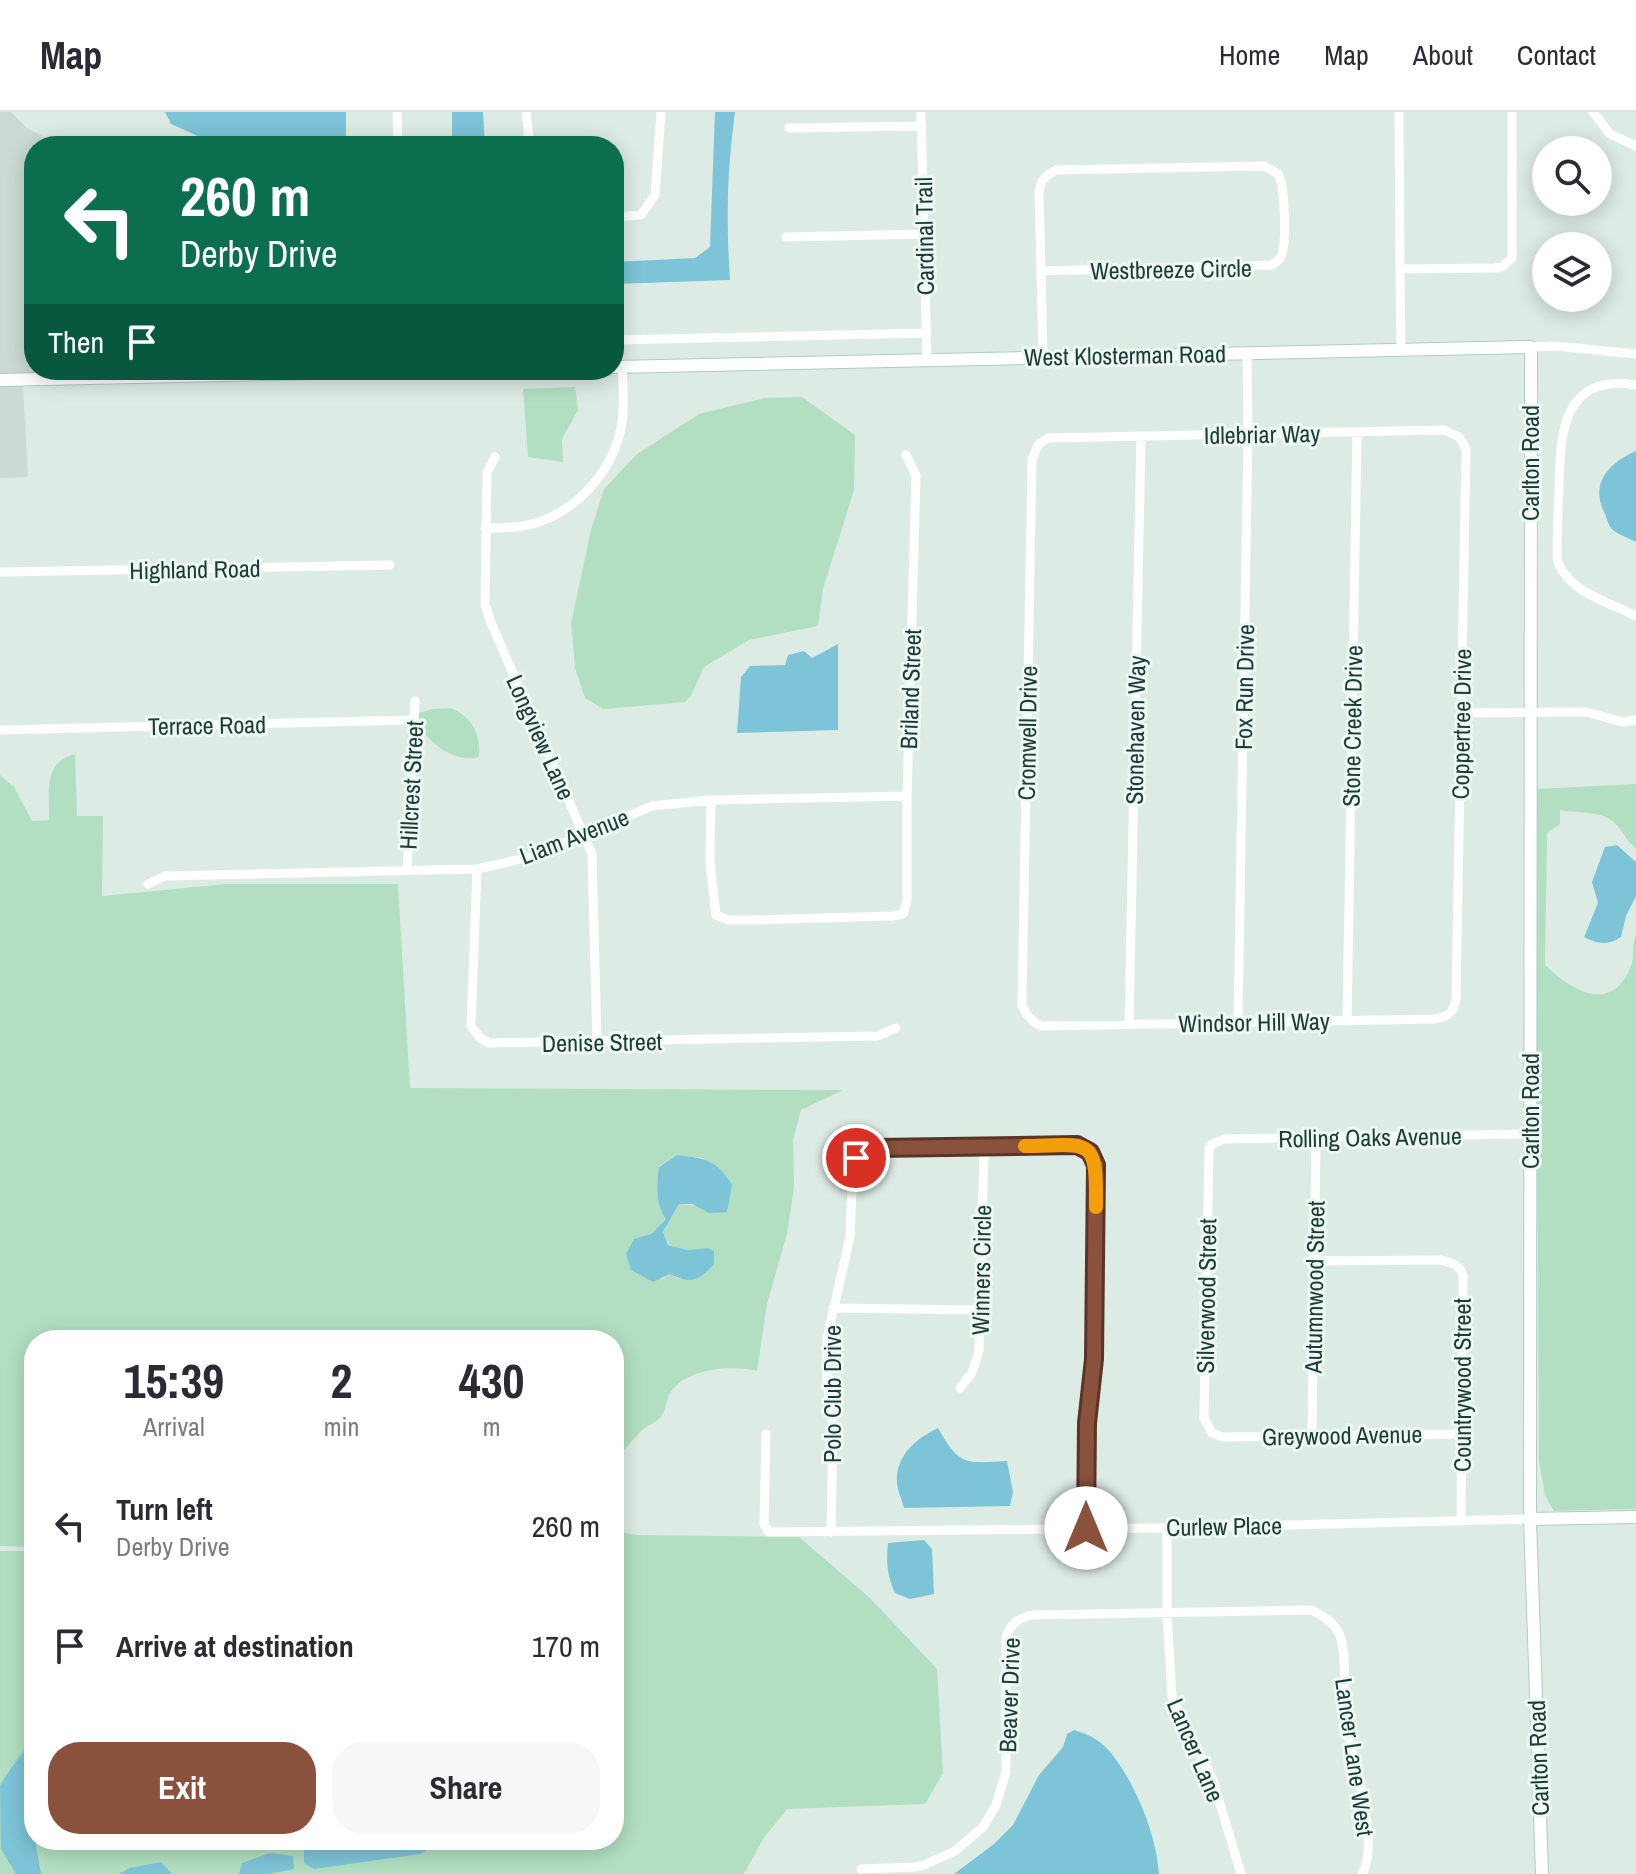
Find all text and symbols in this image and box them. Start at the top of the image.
text: Map [40,30,102,81]
text: Home [1219,36,1280,74]
text: Map [1324,36,1369,74]
text: About [1413,36,1473,74]
text: Contact [1517,36,1596,74]
map controls [1532,136,1612,312]
button: search [1532,136,1612,216]
text: 260 m [180,158,310,233]
icon: left [48,168,152,272]
street label: Cardinal Trail [907,177,941,295]
text: Derby Drive [180,230,337,278]
button: layers [1532,232,1612,312]
street label: Westbreeze Circle [1090,252,1252,286]
icon: arrive [120,320,164,364]
text: Then [48,322,104,362]
street label: West Klosterman Road [1024,337,1226,373]
street label: Carlton Road [1514,405,1546,521]
street label: Idlebriar Way [1204,417,1321,451]
street label: Highland Road [129,552,261,586]
street label: Fox Run Drive [1227,624,1261,750]
street label: Briland Street [892,628,928,750]
street label: Stone Creek Drive [1335,645,1369,807]
street label: Coppertree Drive [1444,648,1478,800]
street label: Stonehaven Way [1118,655,1152,805]
street label: Cromwell Drive [1010,665,1044,801]
street label: Longview Lane [499,670,583,804]
street label: Terrace Road [148,708,266,742]
street label: Hillcrest Street [392,719,430,850]
street label: Liam Avenue [515,801,633,871]
street label: Windsor Hill Way [1178,1005,1330,1039]
street label: Denise Street [542,1025,663,1059]
street label: Carlton Road [1514,1053,1546,1169]
street label: Rolling Oaks Avenue [1278,1119,1462,1155]
pin [822,1124,890,1192]
icon: arrive [834,1136,878,1180]
street label: Autumnwood Street [1296,1200,1332,1375]
street label: Winners Circle [964,1205,998,1335]
street label: Silverwood Street [1189,1218,1223,1374]
street label: Countrywood Street [1446,1298,1478,1472]
street label: Polo Club Drive [816,1325,848,1463]
text: 15:39 [124,1348,224,1413]
text: 2 [331,1348,352,1413]
text: 430 [459,1348,524,1413]
text: Arrival [143,1409,205,1444]
text: min [324,1409,359,1444]
text: m [483,1409,501,1444]
street label: Greywood Avenue [1261,1418,1423,1452]
position arrow [1044,1486,1128,1570]
text: Turn left [116,1489,213,1529]
icon: left [48,1504,92,1548]
text: 260 m [532,1506,600,1546]
street label: Curlew Place [1166,1509,1282,1543]
text: Derby Drive [116,1529,230,1564]
icon: arrive [48,1624,92,1668]
text: Arrive at destination [116,1626,354,1666]
text: 170 m [532,1626,600,1666]
street label: Beaver Drive [991,1637,1027,1753]
street label: Lancer Lane West [1328,1676,1382,1839]
street label: Lancer Lane [1160,1693,1232,1807]
street label: Carlton Road [1520,1700,1556,1816]
button: Exit [48,1742,316,1834]
button: Share [332,1742,600,1834]

